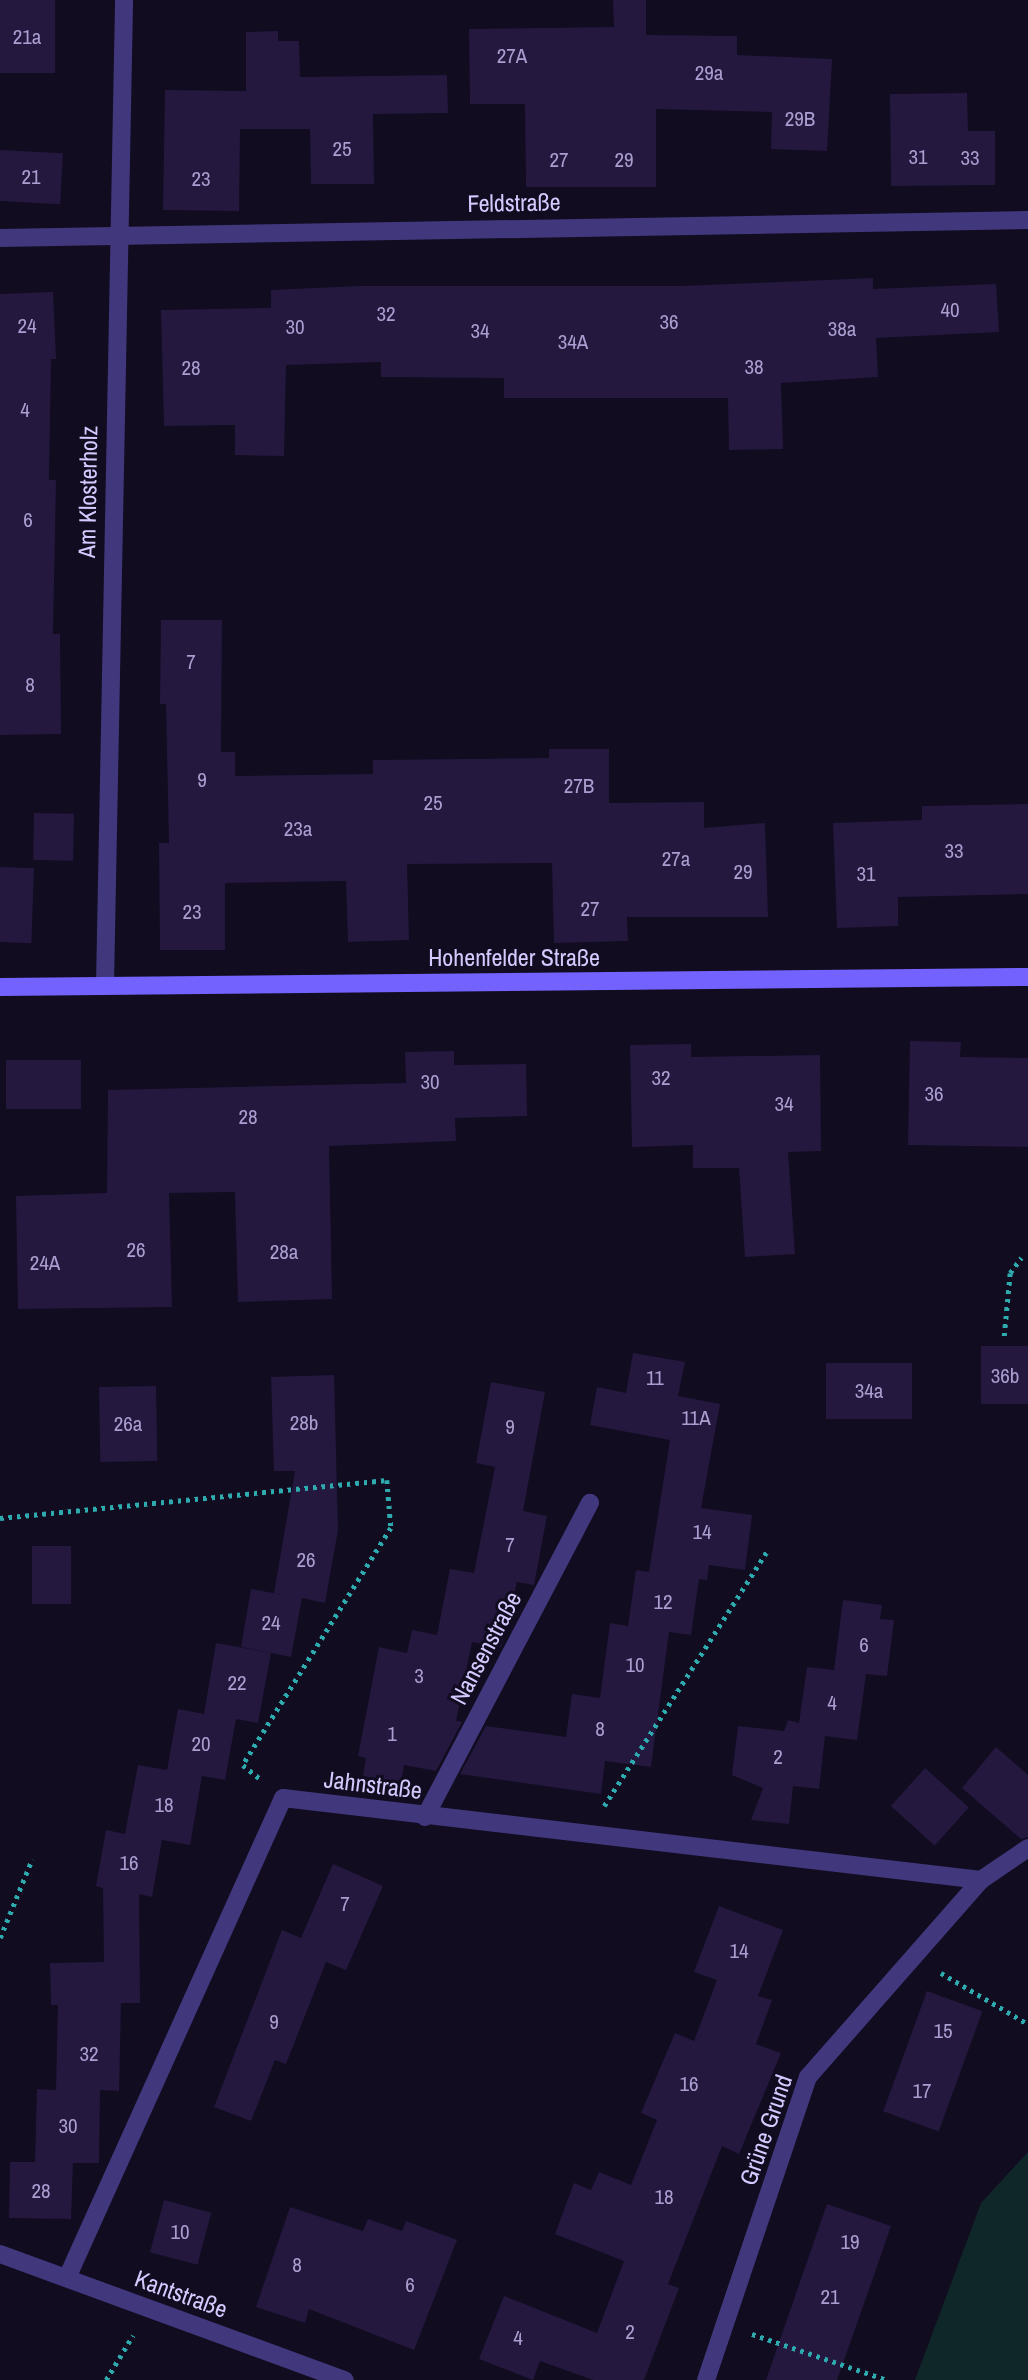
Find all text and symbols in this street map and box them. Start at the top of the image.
house number: 21a [13,24,41,50]
house number: 27A [497,43,527,69]
house number: 29a [695,60,723,86]
house number: 29B [785,106,815,132]
house number: 25 [332,136,352,162]
house number: 31 [908,144,928,170]
house number: 33 [960,145,980,171]
house number: 27 [549,147,569,173]
house number: 29 [614,147,634,173]
house number: 21 [21,164,41,190]
house number: 23 [191,166,211,192]
street label: Feldstraße [467,188,561,218]
house number: 40 [940,297,960,323]
house number: 32 [376,301,396,327]
house number: 36 [659,309,679,335]
house number: 24 [17,313,37,339]
house number: 30 [285,314,305,340]
house number: 38a [828,316,856,342]
house number: 34 [470,318,490,344]
house number: 34A [558,329,588,355]
house number: 38 [744,354,764,380]
house number: 28 [181,355,201,381]
house number: 4 [20,397,30,423]
street label: Am Klosterholz [72,426,104,558]
house number: 6 [23,507,33,533]
house number: 7 [186,649,196,675]
house number: 8 [25,672,35,698]
house number: 9 [197,767,207,793]
house number: 27B [564,773,594,799]
house number: 25 [423,790,443,816]
house number: 23a [284,816,312,842]
house number: 33 [944,838,964,864]
house number: 27a [662,846,690,872]
house number: 29 [733,859,753,885]
house number: 31 [856,861,876,887]
house number: 27 [580,896,600,922]
house number: 23 [182,899,202,925]
street label: Hohenfelder Straße [428,944,600,972]
house number: 32 [651,1065,671,1091]
house number: 30 [420,1069,440,1095]
house number: 36 [924,1081,944,1107]
house number: 34 [774,1091,794,1117]
house number: 28 [238,1104,258,1130]
house number: 26 [126,1237,146,1263]
house number: 28a [270,1239,298,1265]
house number: 24A [30,1250,60,1276]
house number: 36b [991,1363,1019,1389]
house number: 11 [646,1365,664,1391]
house number: 34a [855,1378,883,1404]
house number: 11A [681,1405,711,1431]
house number: 28b [290,1410,318,1436]
house number: 26a [114,1411,142,1437]
house number: 9 [505,1414,515,1440]
house number: 14 [692,1519,712,1545]
house number: 7 [505,1532,515,1558]
house number: 26 [296,1547,316,1573]
street label: Nansenstraße [444,1587,528,1709]
house number: 12 [653,1589,673,1615]
house number: 24 [261,1610,281,1636]
house number: 6 [859,1632,869,1658]
house number: 10 [625,1652,645,1678]
house number: 3 [414,1663,424,1689]
house number: 22 [227,1670,247,1696]
house number: 4 [827,1690,837,1716]
house number: 8 [595,1716,605,1742]
house number: 1 [387,1721,397,1747]
house number: 20 [191,1731,211,1757]
house number: 2 [773,1744,783,1770]
street label: Jahnstraße [322,1765,424,1805]
house number: 18 [154,1792,174,1818]
house number: 16 [119,1850,139,1876]
house number: 7 [340,1891,350,1917]
house number: 14 [729,1938,749,1964]
house number: 9 [269,2009,279,2035]
house number: 15 [933,2018,953,2044]
house number: 32 [79,2041,99,2067]
house number: 16 [679,2071,699,2097]
street label: Grüne Grund [734,2071,798,2189]
house number: 17 [912,2078,932,2104]
house number: 30 [58,2113,78,2139]
house number: 28 [31,2178,51,2204]
house number: 18 [654,2184,674,2210]
house number: 10 [170,2219,190,2245]
house number: 19 [840,2229,860,2255]
house number: 8 [292,2252,302,2278]
street label: Kantstraße [131,2264,231,2324]
house number: 6 [405,2272,415,2298]
house number: 21 [820,2284,840,2310]
house number: 2 [625,2319,635,2345]
house number: 4 [513,2325,523,2351]

